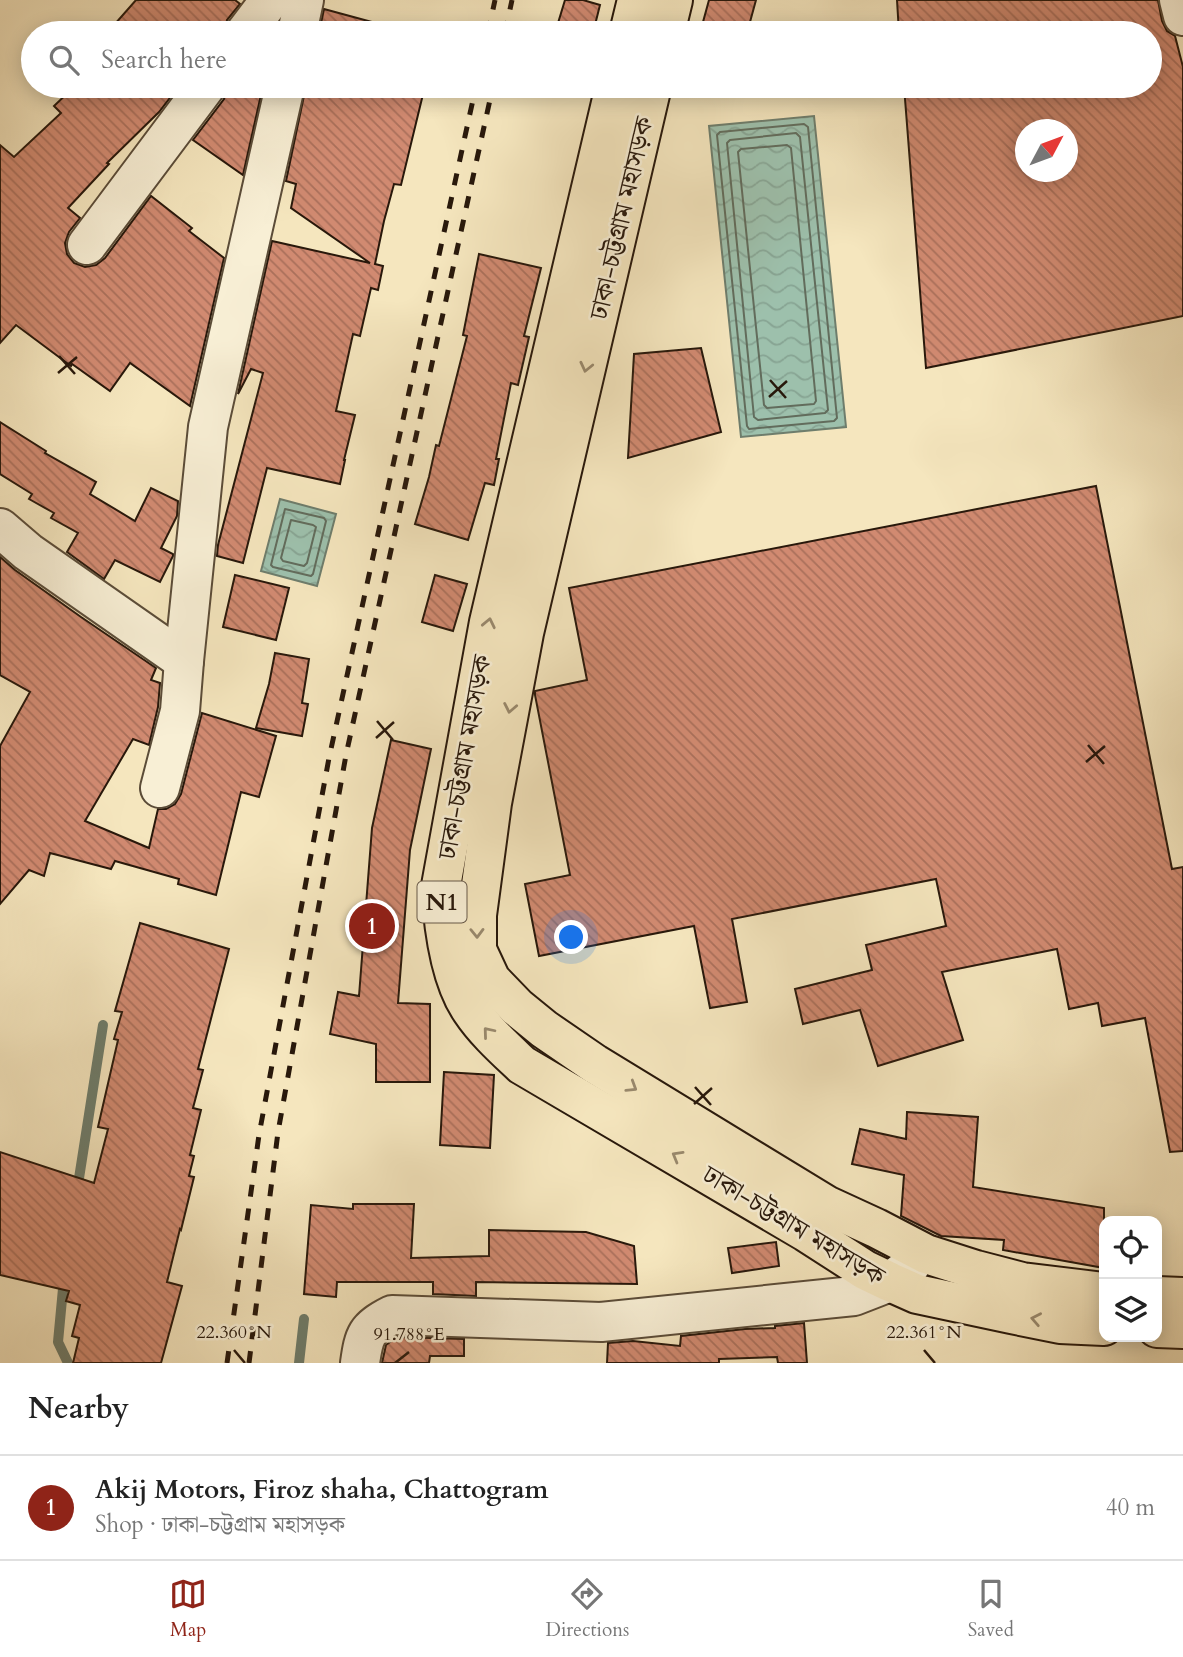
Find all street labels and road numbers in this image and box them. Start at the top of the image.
street label: ঢাকা-চট্টগ্রাম মহাসড়ক [581,112,662,324]
street label: ঢাকা-চট্টগ্রাম মহাসড়ক [429,651,500,863]
road number: N1 [418,882,466,922]
street label: ঢাকা-চট্টগ্রাম মহাসড়ক [695,1157,893,1295]

